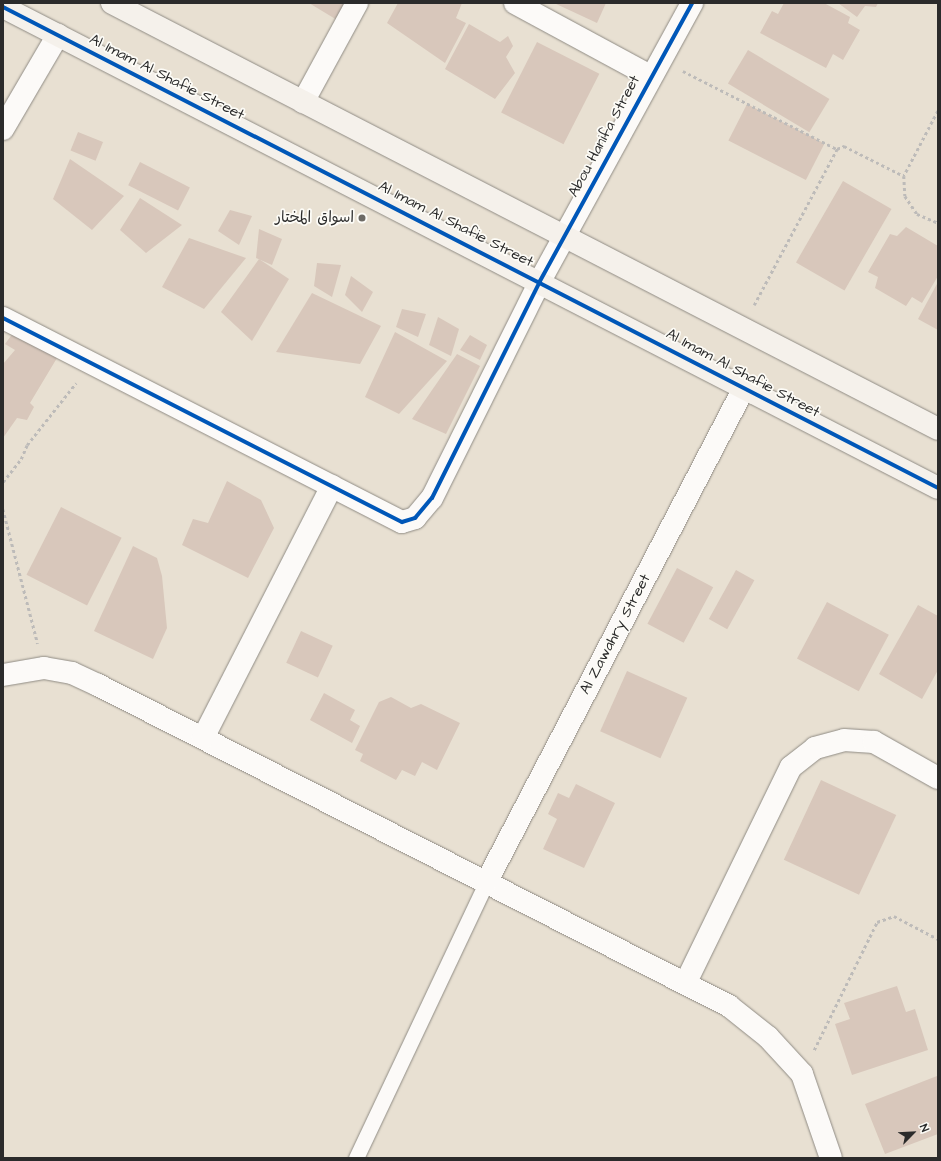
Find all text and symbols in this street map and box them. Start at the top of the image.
street label: Al Imam Al Shafie Street [87,30,247,124]
street label: Abou Hanifa Street [564,72,644,200]
street label: Al Imam Al Shafie Street [376,177,536,271]
place label: اسواق المختار [275,209,354,227]
marker: اسواق المختار [357,213,367,223]
street label: Al Imam Al Shafie Street [663,325,823,421]
street label: Al Zawahry Street [576,571,654,697]
north arrow [893,1113,933,1153]
text: N [916,1122,933,1134]

